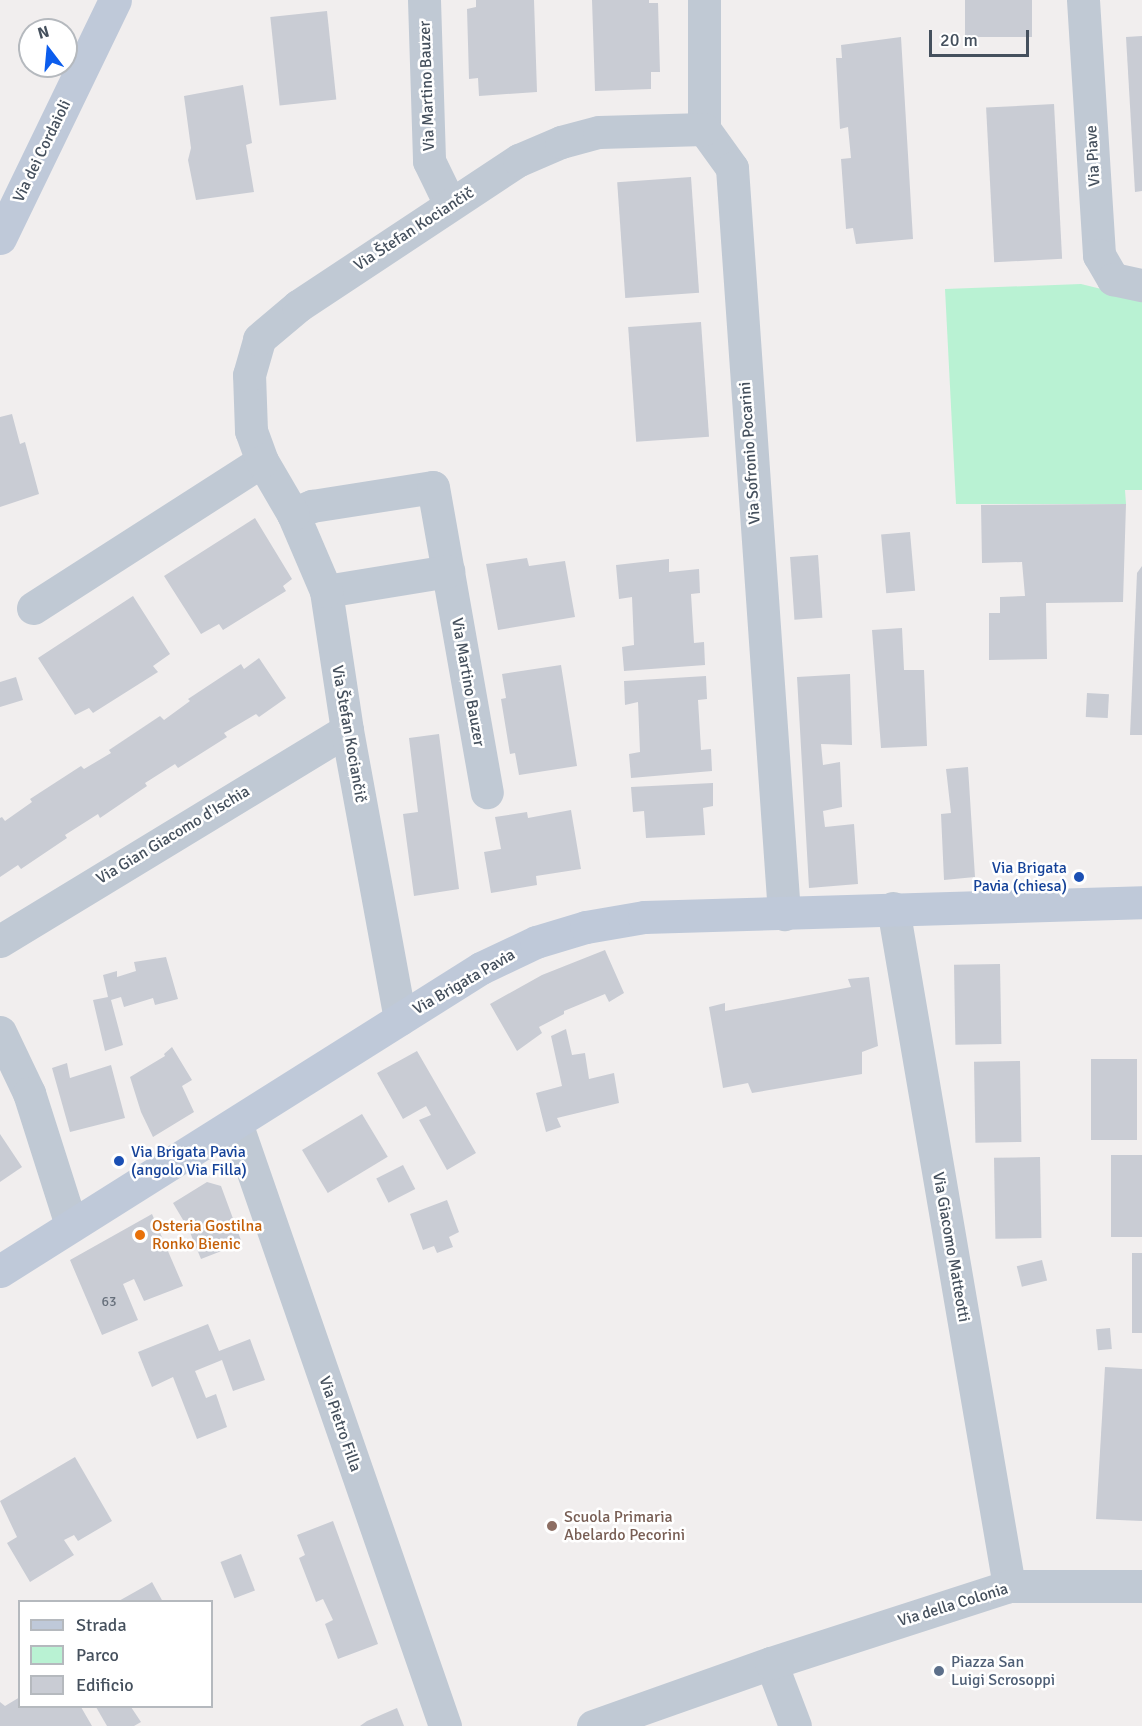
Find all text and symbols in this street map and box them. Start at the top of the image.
north arrow [18,18,78,78]
scale bar [932,18,1032,56]
text: N [35,21,52,44]
street label: Via Martino Bauzer [415,21,439,151]
text: 20 m [940,29,978,51]
street label: Via dei Cordaioli [9,97,75,205]
street label: Via Piave [1082,125,1104,187]
street label: Via Štefan Kociančič [350,183,478,275]
street label: Via Sofronio Pocarini [735,381,765,525]
street label: Via Martino Bauzer [447,616,489,748]
street label: Via Štefan Kociančič [327,664,371,804]
street label: Via Gian Giacomo d'Ischia [93,782,253,888]
place label: Via Brigata Pavia (chiesa) [973,858,1067,896]
marker: Via Brigata Pavia (chiesa) [1072,870,1086,884]
street label: Via Brigata Pavia [409,945,519,1019]
place label: Via Brigata Pavia (angolo Via Filla) [131,1142,247,1180]
marker: Via Brigata Pavia (angolo Via Filla) [112,1154,126,1168]
street label: Via Giacomo Matteotti [928,1171,974,1323]
place label: Osteria Gostilna Ronko Bienic [152,1216,262,1254]
marker: Osteria Gostilna Ronko Bienic [133,1228,147,1242]
house number: 63 [101,1294,117,1310]
street label: Via Pietro Filla [315,1374,365,1474]
place label: Scuola Primaria Abelardo Pecorini [564,1507,685,1545]
marker: Scuola Primaria Abelardo Pecorini [545,1519,559,1533]
street label: Via della Colonia [895,1579,1011,1631]
legend [18,1600,213,1708]
text: Strada [76,1614,127,1636]
text: Parco [76,1644,119,1666]
place label: Piazza San Luigi Scrosoppi [951,1652,1055,1690]
marker: Piazza San Luigi Scrosoppi [932,1664,946,1678]
text: Edificio [76,1674,134,1696]

